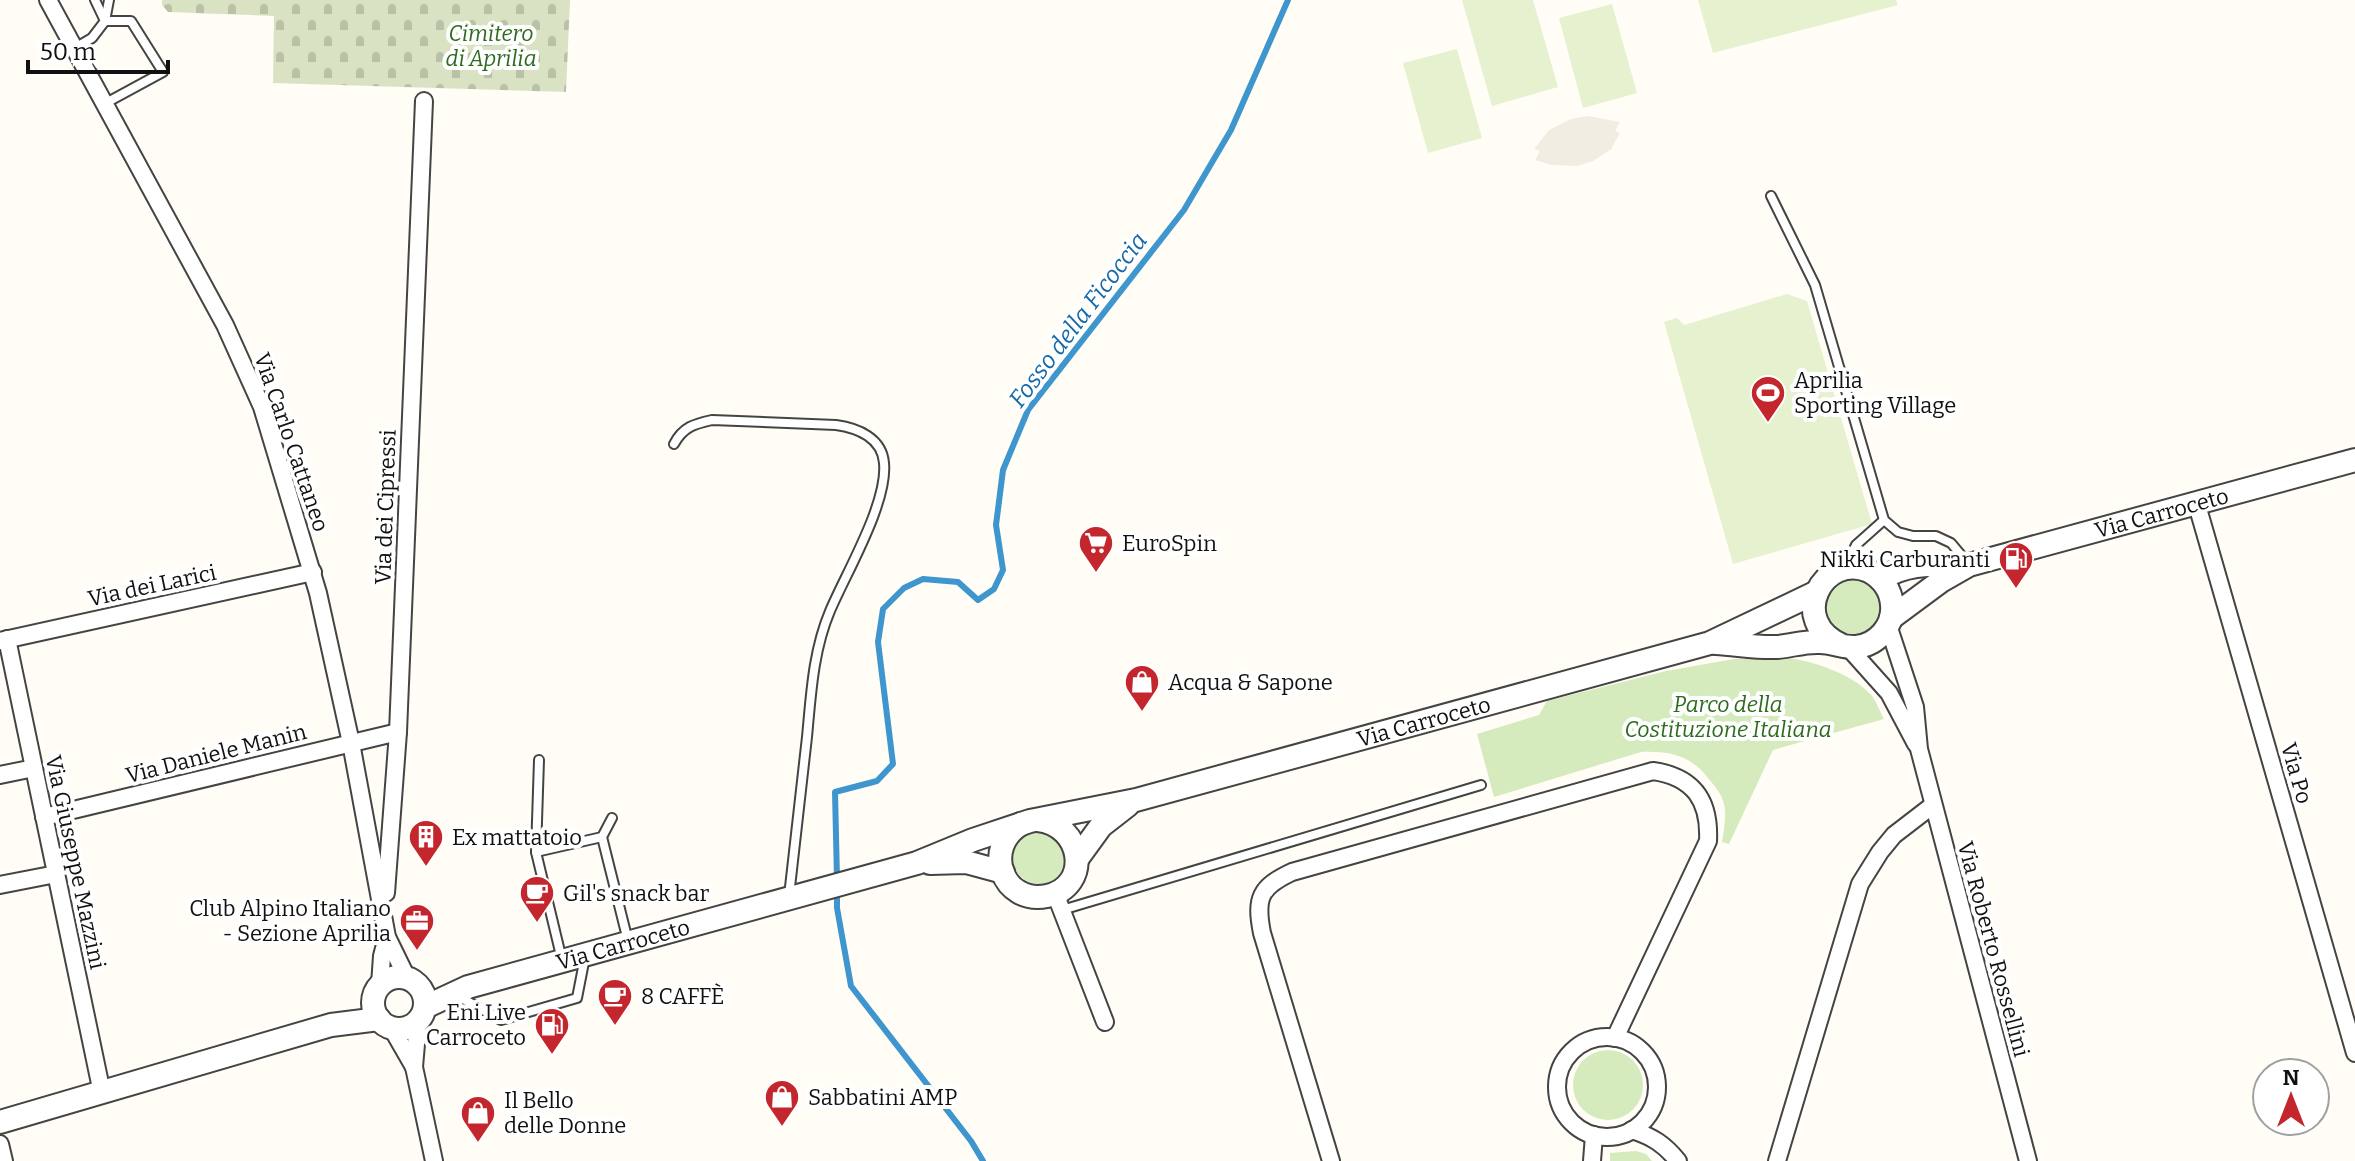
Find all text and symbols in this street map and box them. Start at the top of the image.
park label: Cimitero di Aprilia [445,20,537,72]
scale bar [28,24,168,74]
text: 50 m [40,38,96,66]
water label: Fosso della Ficoccia [1003,227,1153,413]
street label: Via Carlo Cattaneo [248,349,335,535]
place label: Aprilia Sporting Village [1794,367,1956,419]
sports icon: Aprilia Sporting Village [1749,374,1787,424]
street label: Via dei Cipressi [369,429,402,585]
street label: Via Carroceto [2092,482,2231,544]
supermarket icon: EuroSpin [1077,524,1115,574]
place label: EuroSpin [1122,530,1217,557]
fuel station icon: Nikki Carburanti [1997,540,2035,590]
place label: Nikki Carburanti [1820,546,1990,573]
street label: Via dei Larici [86,559,219,612]
shop icon: Acqua & Sapone [1123,663,1161,713]
place label: Acqua & Sapone [1168,669,1333,696]
street label: Via Carroceto [1354,691,1493,753]
park label: Parco della Costituzione Italiana [1624,691,1832,743]
street label: Via Daniele Manin [123,718,309,789]
street label: Via Po [2275,739,2318,807]
street label: Via Giuseppe Mazzini [40,753,111,972]
building icon: Ex mattatoio [407,818,445,868]
place label: Ex mattatoio [452,824,582,851]
street label: Via Roberto Rossellini [1952,838,2035,1060]
cafe icon: Gil's snack bar [518,874,556,924]
place label: Gil's snack bar [563,880,710,907]
place label: Club Alpino Italiano - Sezione Aprilia [189,895,391,947]
office icon: Club Alpino Italiano - Sezione Aprilia [398,902,436,952]
street label: Via Carroceto [553,913,693,976]
cafe icon: 8 CAFFÈ [596,977,634,1027]
place label: 8 CAFFÈ [641,983,724,1010]
place label: Eni Live Carroceto [426,999,526,1051]
fuel station icon: Eni Live Carroceto [533,1006,571,1056]
north arrow [2251,1057,2331,1137]
text: N [2283,1064,2300,1091]
shop icon: Sabbatini AMP [763,1078,801,1128]
place label: Sabbatini AMP [808,1084,957,1111]
place label: Il Bello delle Donne [504,1087,626,1139]
shop icon: Il Bello delle Donne [459,1094,497,1144]

